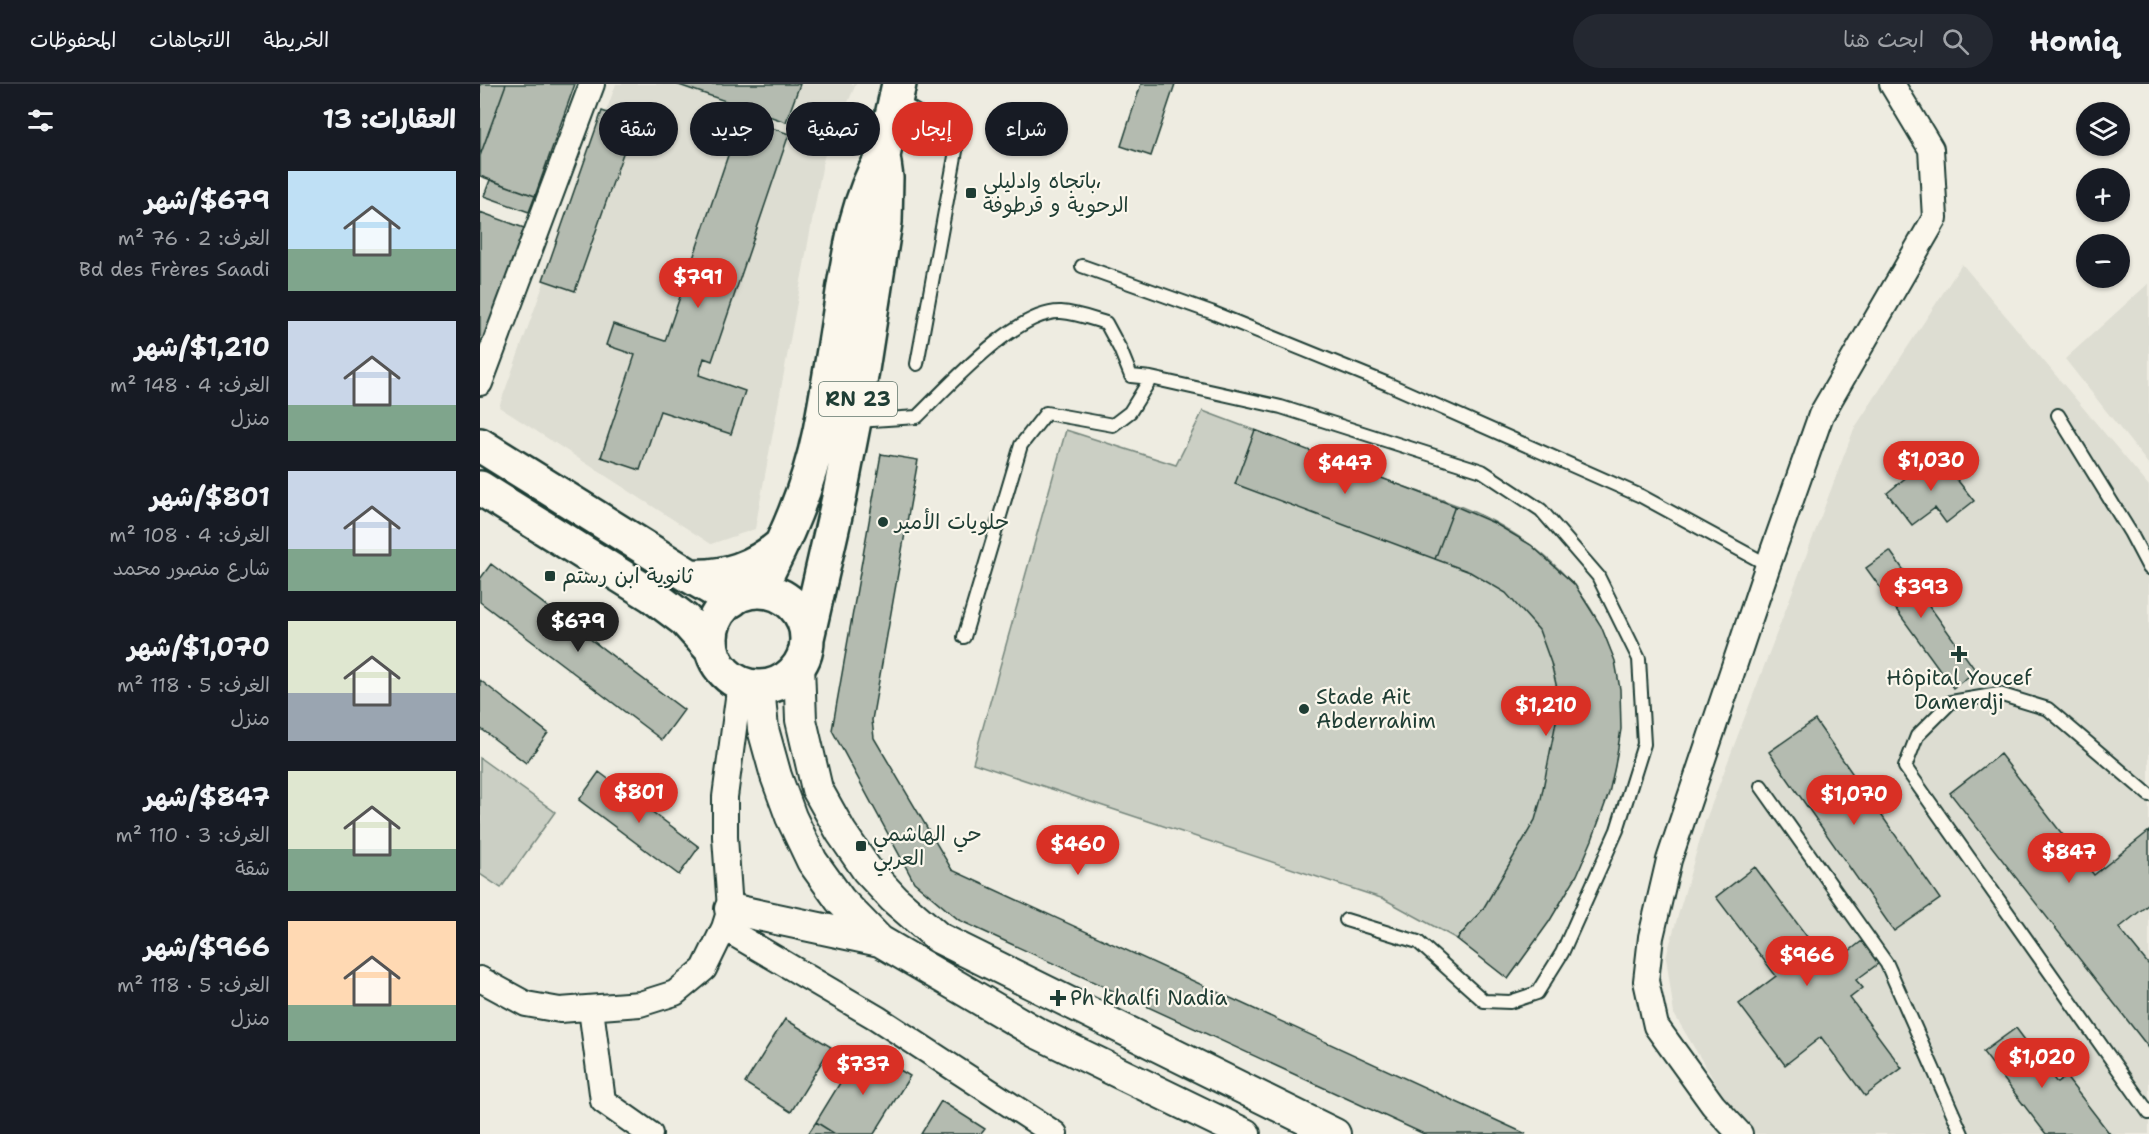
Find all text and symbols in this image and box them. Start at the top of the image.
search box [1573,14,1993,68]
text: Homiq [2029,22,2119,60]
text: ابحث هنا [1843,25,1924,54]
icon: search [1939,25,1972,58]
text: المحفوظات [30,26,116,54]
text: الاتجاهات [149,26,231,54]
text: الخريطة [264,26,329,54]
text: العقارات: 13 [322,101,456,136]
chip: شقة [599,102,678,156]
chip: جديد [690,102,774,156]
chip: تصفية [786,102,880,156]
chip: إيجار [892,102,973,156]
chip: شراء [985,102,1068,156]
map controls [2076,102,2130,288]
button: layers [2076,102,2130,156]
icon: filters [24,104,57,137]
place label: باتجاه وادليلي، الرحوية و قرطوفة [983,167,1129,219]
button: + [2076,168,2130,222]
text: $679/شهر [145,182,270,217]
marker: باتجاه وادليلي، الرحوية و قرطوفة [964,186,978,200]
icon: home [336,195,408,267]
text: الغرف: 2 · 76 m² [118,225,270,251]
button: − [2076,234,2130,288]
text: Bd des Frères Saadi [79,256,270,282]
pin: $791 [662,258,734,309]
text: $791 [673,264,723,290]
text: $1,210/شهر [135,329,270,364]
icon: home [336,345,408,417]
text: الغرف: 4 · 148 m² [110,372,270,398]
road number: RN 23 [819,382,897,416]
text: منزل [231,405,270,431]
pin: $1,030 [1882,441,1980,492]
pin: $447 [1309,444,1381,495]
text: $1,030 [1897,447,1965,473]
text: $447 [1318,450,1372,476]
text: $801/شهر [150,479,270,514]
icon: home [336,495,408,567]
place label: حلويات الأمير [893,508,1009,536]
marker: حلويات الأمير [876,515,890,529]
text: الغرف: 4 · 108 m² [109,522,270,548]
text: شارع منصور محمد [113,555,270,581]
place label: ثانوية ابن رستم [562,562,694,592]
pin: $393 [1885,568,1957,619]
marker: ثانوية ابن رستم [543,569,557,583]
text: $393 [1894,574,1948,600]
pin: $679 [542,602,614,653]
text: $679 [551,608,605,634]
text: $1,070/شهر [128,629,270,664]
icon: home [336,645,408,717]
marker: Hôpital Youcef Damerdji [1950,645,1968,663]
place label: Hôpital Youcef Damerdji [1886,664,2032,716]
text: الغرف: 5 · 118 m² [117,672,270,698]
place label: Stade Ait Abderrahim [1316,683,1436,735]
pin: $1,210 [1497,686,1595,737]
text: $1,210 [1515,692,1577,718]
marker: Stade Ait Abderrahim [1297,702,1311,716]
text: منزل [231,705,270,731]
pin: $801 [603,773,675,824]
pin: $1,070 [1805,775,1903,826]
text: $847/شهر [144,779,270,814]
text: $801 [614,779,664,805]
text: $1,070 [1820,781,1888,807]
icon: home [336,795,408,867]
place label: حي الهاشمي العربي [873,820,982,877]
text: الغرف: 3 · 110 m² [115,822,270,848]
pin: $460 [1042,825,1114,876]
text: $460 [1050,831,1106,857]
pin: $847 [2033,833,2105,884]
marker: حي الهاشمي العربي [854,839,868,853]
text: $847 [2042,839,2096,865]
text: شقة [235,855,270,881]
text: $966/شهر [144,929,270,964]
pin: $966 [1771,936,1843,987]
text: $966 [1779,942,1835,968]
icon: home [336,945,408,1017]
text: الغرف: 5 · 118 m² [117,972,270,998]
place label: Ph khalfi Nadia [1070,984,1228,1012]
marker: Ph khalfi Nadia [1051,991,1065,1005]
text: منزل [231,1005,270,1031]
pin: $1,020 [1993,1038,2091,1089]
text: $1,020 [2008,1044,2076,1070]
pin: $737 [827,1045,899,1096]
text: $737 [836,1051,890,1077]

